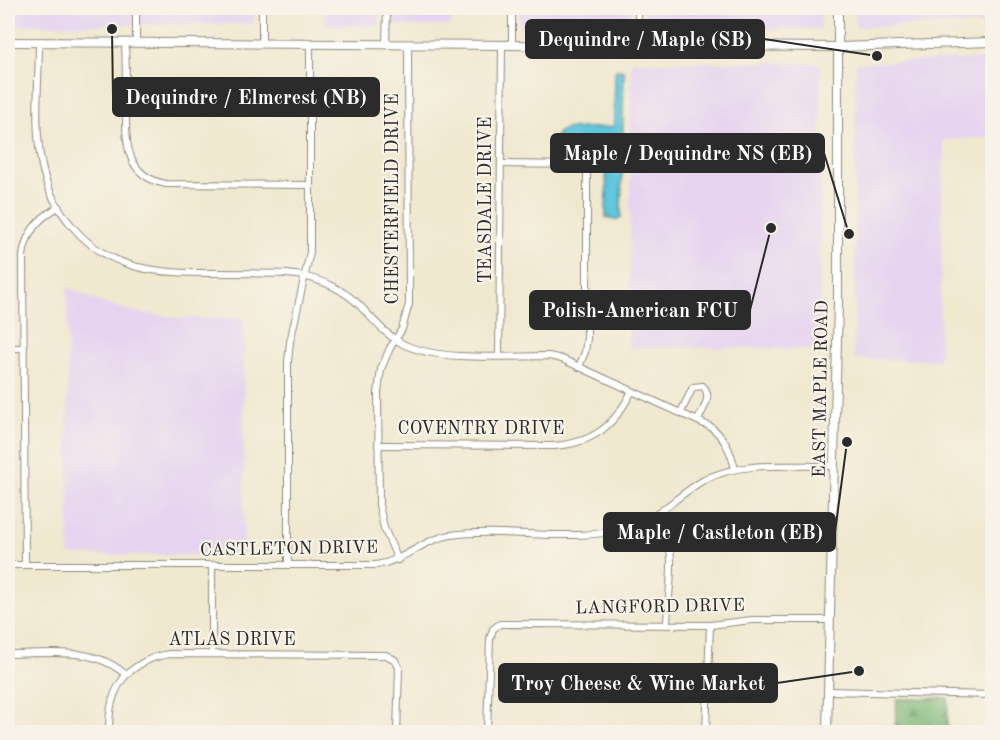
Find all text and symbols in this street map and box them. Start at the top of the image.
callout: Dequindre / Maple (SB) [526,20,764,58]
text: Dequindre / Maple (SB) [538,30,752,51]
callout: Dequindre / Elmcrest (NB) [113,78,379,116]
text: Dequindre / Elmcrest (NB) [125,88,367,109]
street label: CHESTERFIELD DRIVE [384,93,402,305]
street label: TEASDALE DRIVE [477,117,495,283]
callout: Maple / Dequindre NS (EB) [551,134,824,172]
text: Maple / Dequindre NS (EB) [564,144,812,165]
callout: Polish-American FCU [530,291,750,329]
street label: EAST MAPLE ROAD [810,300,832,478]
text: Polish-American FCU [542,302,738,322]
street label: COVENTRY DRIVE [398,420,564,438]
callout: Maple / Castleton (EB) [604,513,835,551]
text: Maple / Castleton (EB) [617,523,823,544]
street label: CASTLETON DRIVE [200,538,378,560]
street label: LANGFORD DRIVE [575,597,745,617]
street label: ATLAS DRIVE [168,631,296,649]
callout: Troy Cheese & Wine Market [499,664,777,702]
text: Troy Cheese & Wine Market [511,675,765,695]

